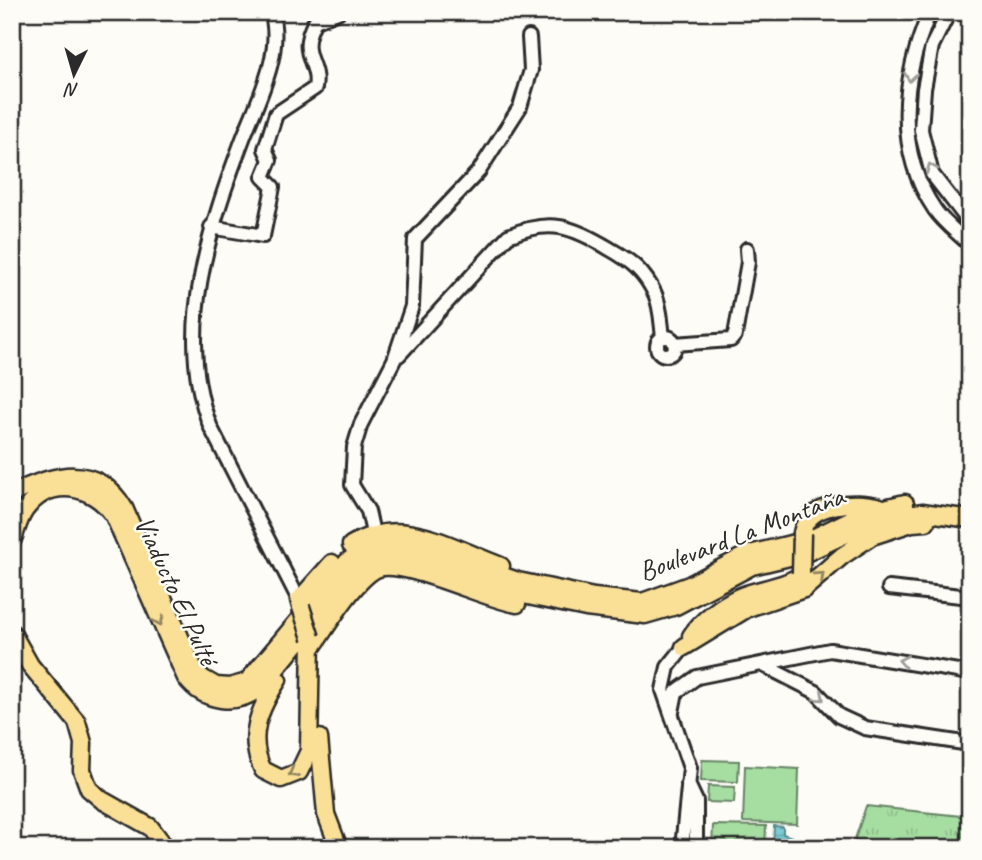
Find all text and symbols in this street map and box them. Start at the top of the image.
north arrow [38,38,108,108]
one-way arrow [903,71,918,83]
text: N [62,77,80,102]
one-way arrow [925,162,939,174]
street label: Boulevard La Montaña [634,478,850,589]
street label: Viaducto El Pulté [127,510,228,674]
one-way arrow [812,571,825,584]
one-way arrow [151,614,165,627]
one-way arrow [897,654,909,669]
one-way arrow [812,689,825,702]
one-way arrow [288,764,301,778]

